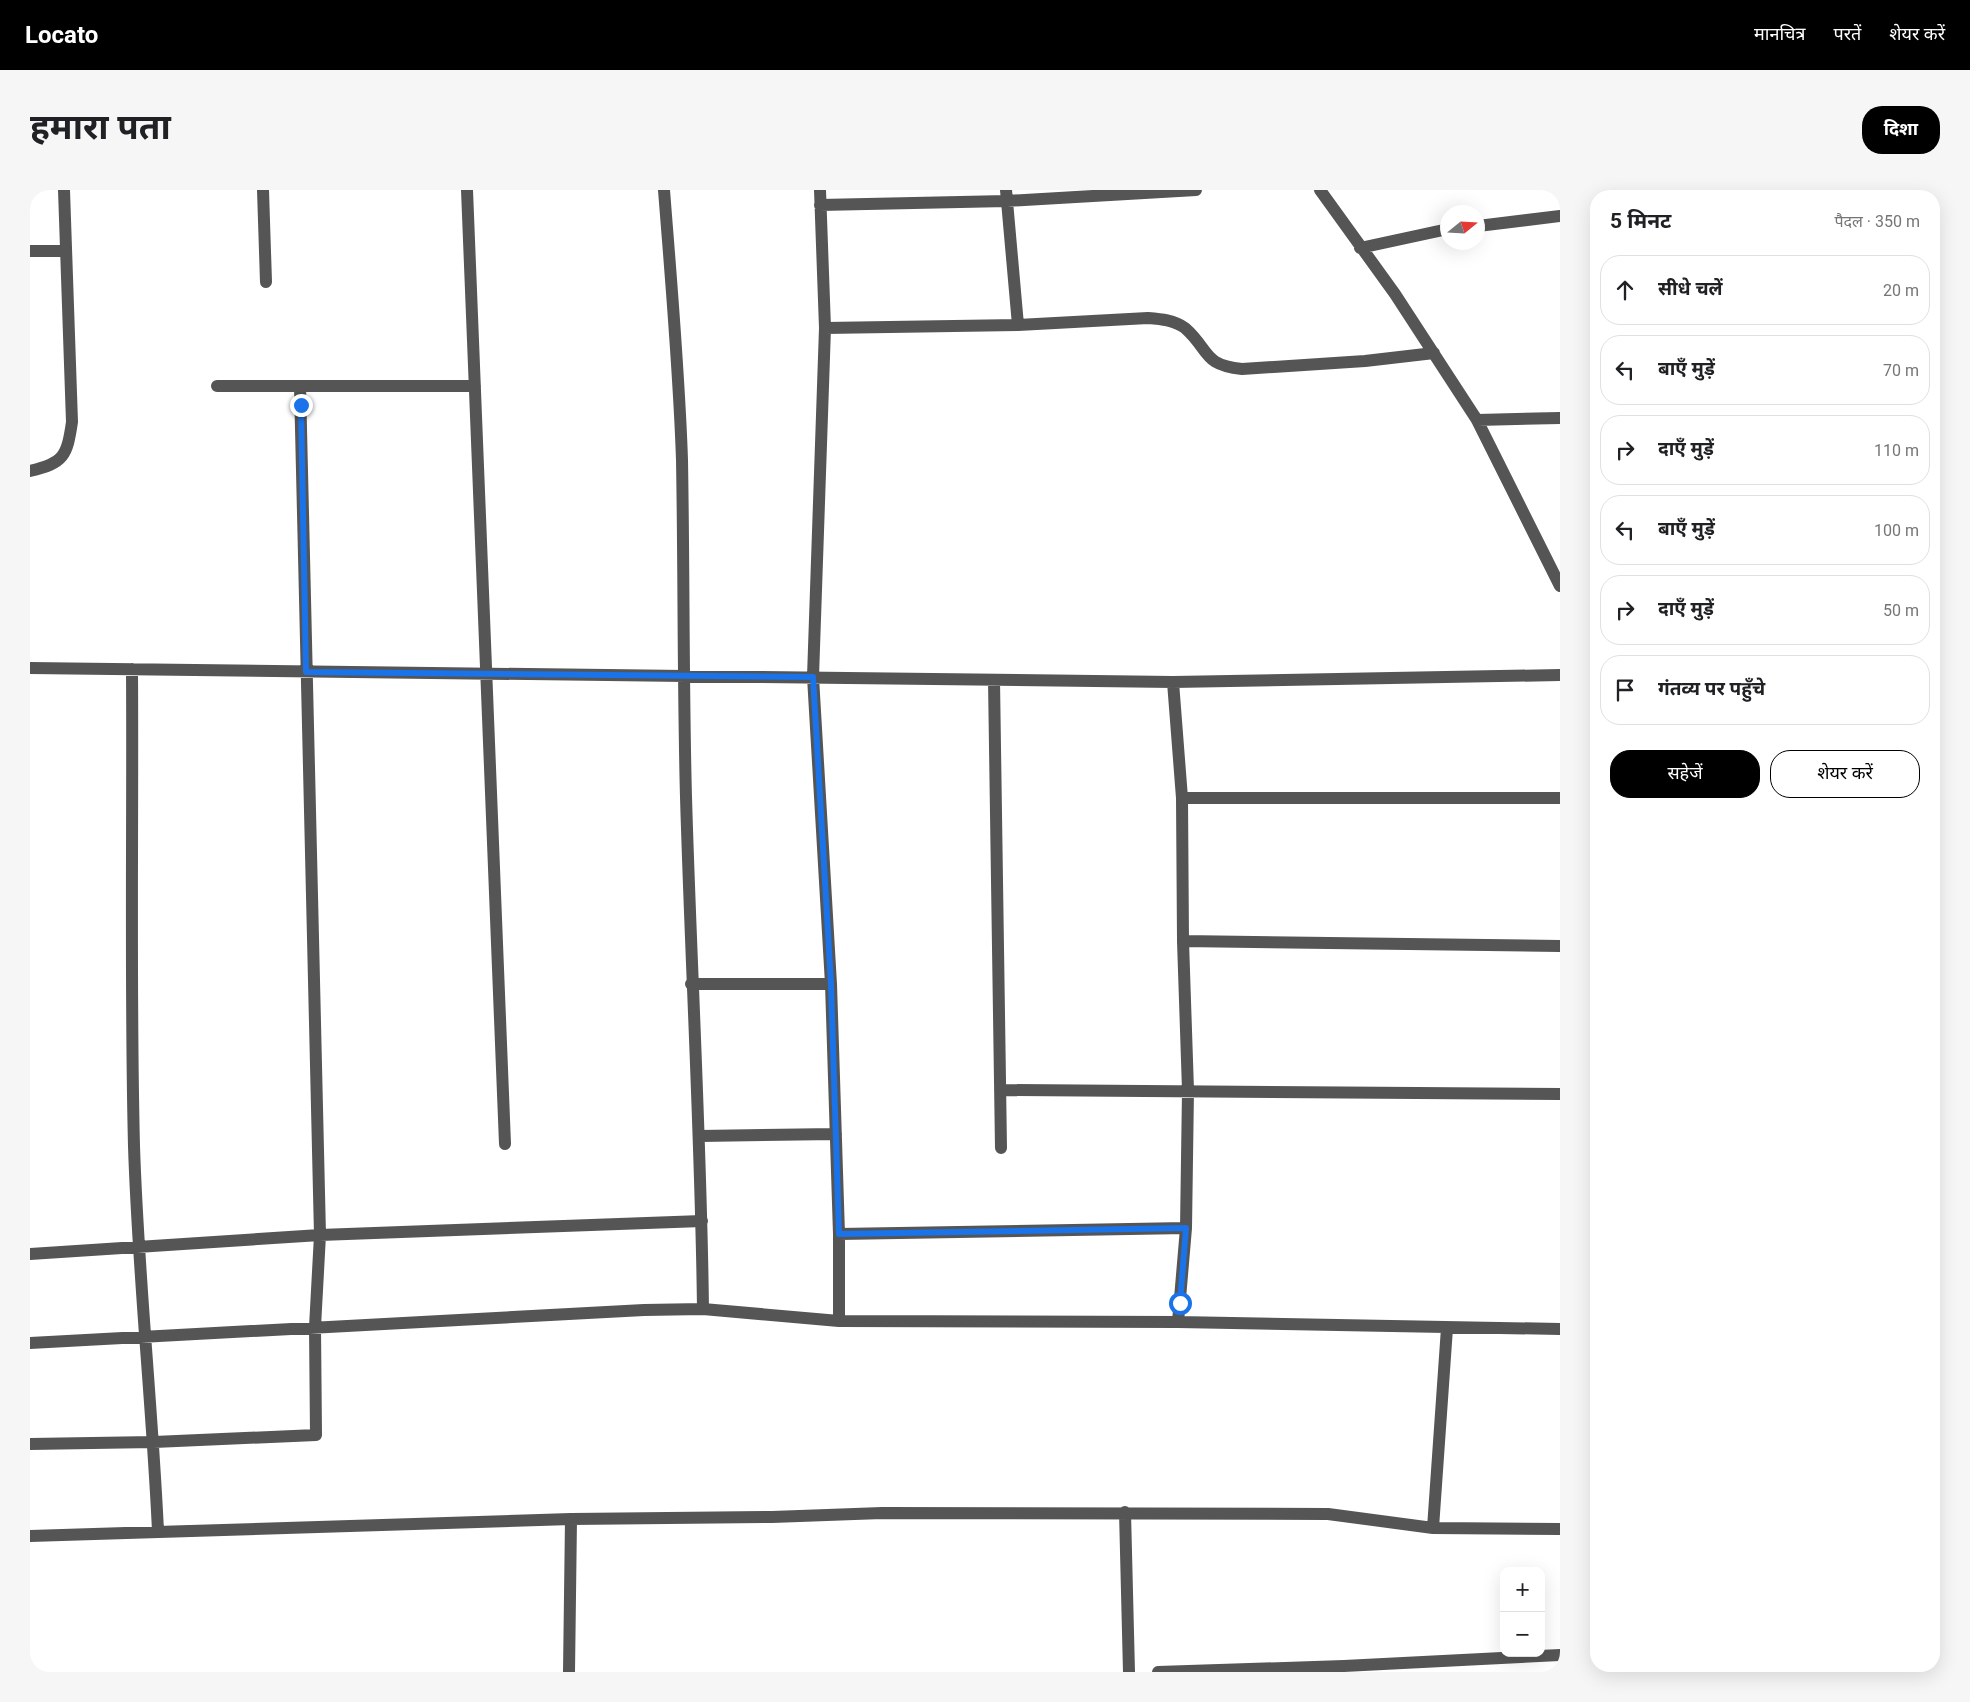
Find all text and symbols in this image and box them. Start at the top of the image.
text: Locato [25,21,98,49]
text: मानचित्र [1754,23,1805,44]
text: परतें [1833,23,1861,44]
text: शेयर करें [1889,23,1945,44]
button: दिशा [1862,106,1940,154]
text: हमारा पता [30,107,171,148]
north arrow [1440,205,1485,250]
text: 5 मिनट [1610,209,1671,233]
text: पैदल · 350 m [1834,212,1920,231]
icon: ahead [1611,276,1639,304]
text: सीधे चलें [1658,277,1723,300]
text: 20 m [1883,281,1919,300]
icon: left [1611,356,1639,384]
text: बाएँ मुड़ें [1658,357,1715,380]
text: 70 m [1883,361,1919,380]
route end [290,394,313,417]
icon: right [1611,436,1639,464]
text: दाएँ मुड़ें [1658,437,1714,460]
text: 110 m [1874,441,1919,460]
icon: left [1611,516,1639,544]
text: बाएँ मुड़ें [1658,517,1715,540]
text: 100 m [1874,521,1919,540]
icon: right [1611,596,1639,624]
text: दाएँ मुड़ें [1658,597,1714,620]
text: 50 m [1883,601,1919,620]
icon: arrive [1611,676,1639,704]
text: गंतव्य पर पहुँचे [1658,677,1765,700]
button: सहेजें [1610,750,1760,798]
button: शेयर करें [1770,750,1920,798]
route start [1169,1292,1192,1315]
map controls [1500,1567,1545,1657]
button: + [1500,1567,1545,1612]
button: − [1500,1612,1545,1657]

